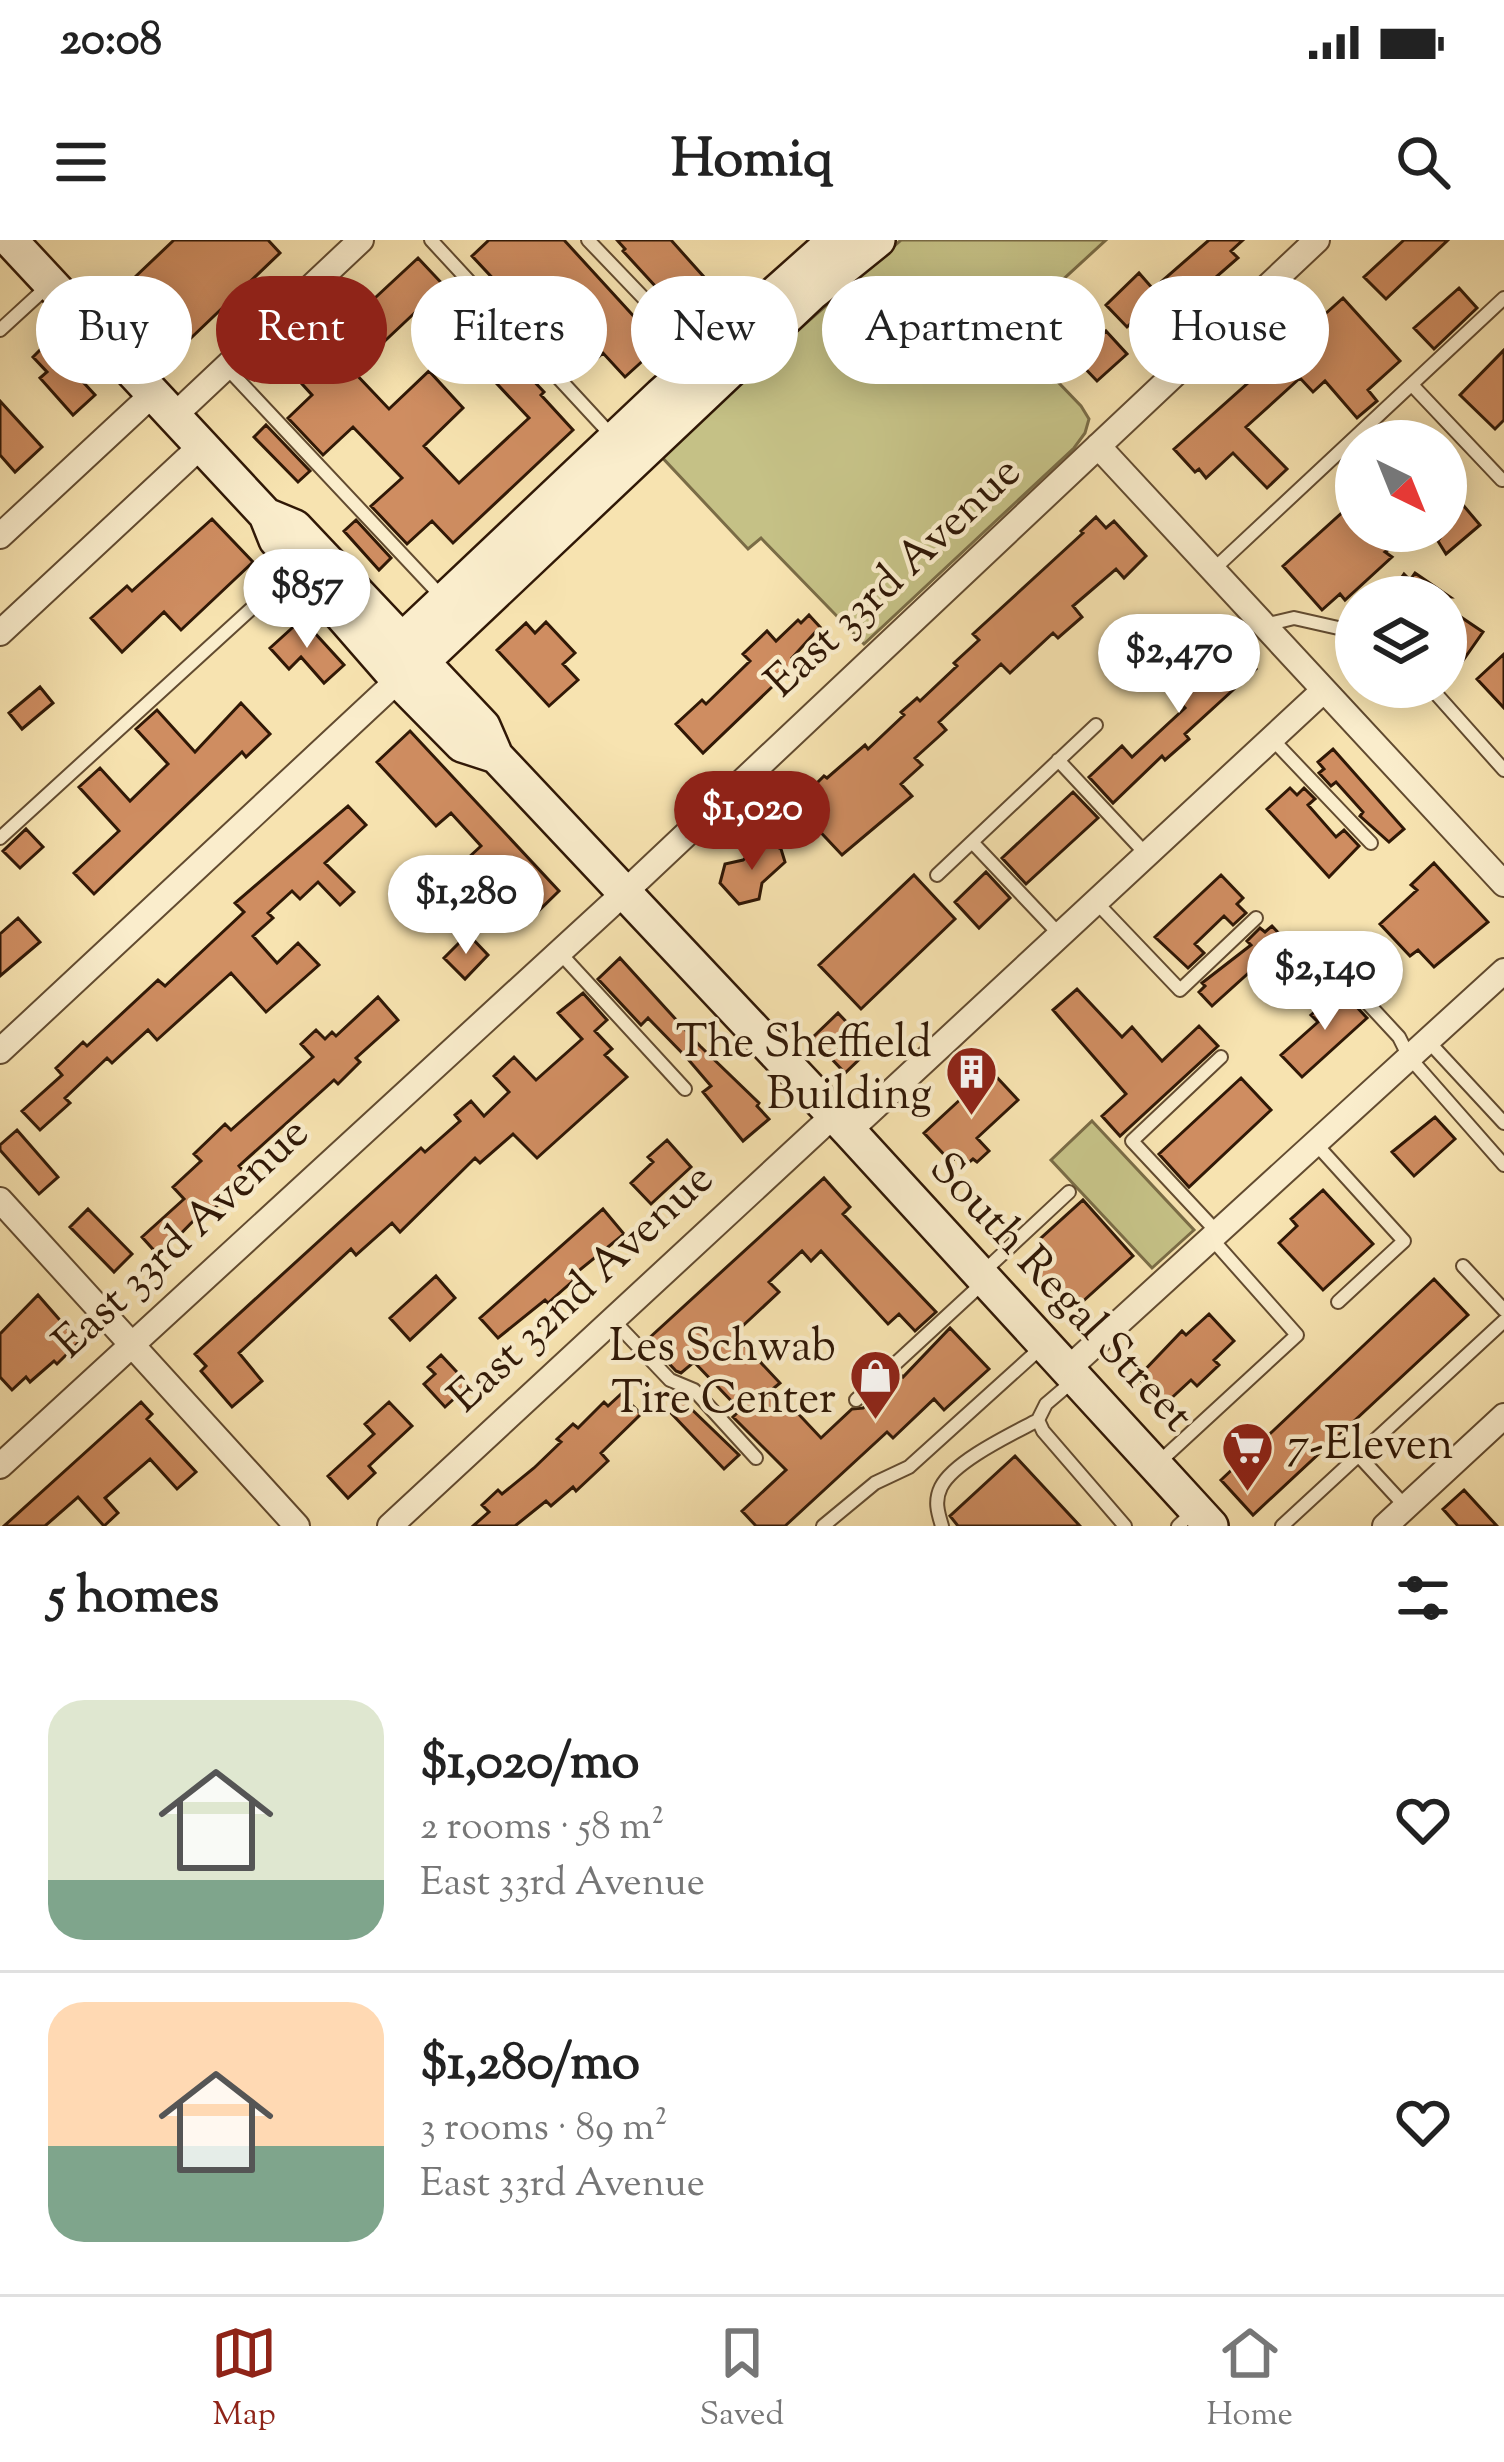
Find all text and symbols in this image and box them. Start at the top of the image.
text: 20:08 [60,10,162,75]
text: Homiq [671,123,833,201]
icon: menu [48,129,114,195]
icon: search [1390,129,1456,195]
chip: Buy [36,276,192,384]
chip: Rent [216,276,387,384]
chip: Filters [411,276,607,384]
chip: New [631,276,798,384]
chip: Apartment [822,276,1105,384]
chip: House [1129,276,1329,384]
north arrow [1335,420,1467,552]
map controls [1335,420,1467,708]
street label: East 33rd Avenue [753,443,1037,715]
pin: $857 [236,549,378,651]
text: $857 [270,560,344,616]
button: layers [1335,576,1467,708]
pin: $2,470 [1081,614,1277,716]
text: $2,470 [1125,625,1233,681]
pin: $1,020 [654,771,850,873]
text: $1,020 [701,782,803,838]
pin: $1,280 [368,855,564,957]
text: $1,280 [415,866,517,922]
pin: $2,140 [1227,931,1423,1033]
text: $2,140 [1274,942,1376,998]
place label: The Sheffield Building [676,1013,932,1130]
building icon: The Sheffield Building [943,1043,999,1117]
street label: East 33rd Avenue [41,1104,325,1376]
street label: South Regal Street [912,1140,1206,1448]
street label: East 32nd Avenue [436,1150,730,1430]
place label: Les Schwab Tire Center [609,1317,836,1434]
shop icon: Les Schwab Tire Center [847,1347,903,1421]
place label: 7-Eleven [1287,1415,1453,1480]
supermarket icon: 7-Eleven [1220,1419,1276,1493]
text: 5 homes [48,1562,219,1635]
icon: filters [1390,1565,1456,1631]
text: $1,020/mo [420,1728,639,1801]
icon: home [144,1748,288,1892]
icon: heart [1390,1787,1456,1853]
text: 2 rooms · 58 m² [420,1801,664,1857]
text: East 33rd Avenue [420,1857,705,1913]
text: $1,280/mo [420,2029,640,2102]
icon: home [144,2050,288,2194]
icon: heart [1390,2089,1456,2155]
text: 3 rooms · 89 m² [420,2102,668,2158]
text: East 33rd Avenue [420,2158,705,2214]
tab: Map [211,2320,277,2440]
tab: Saved [699,2320,784,2440]
tab: Home [1206,2320,1293,2440]

